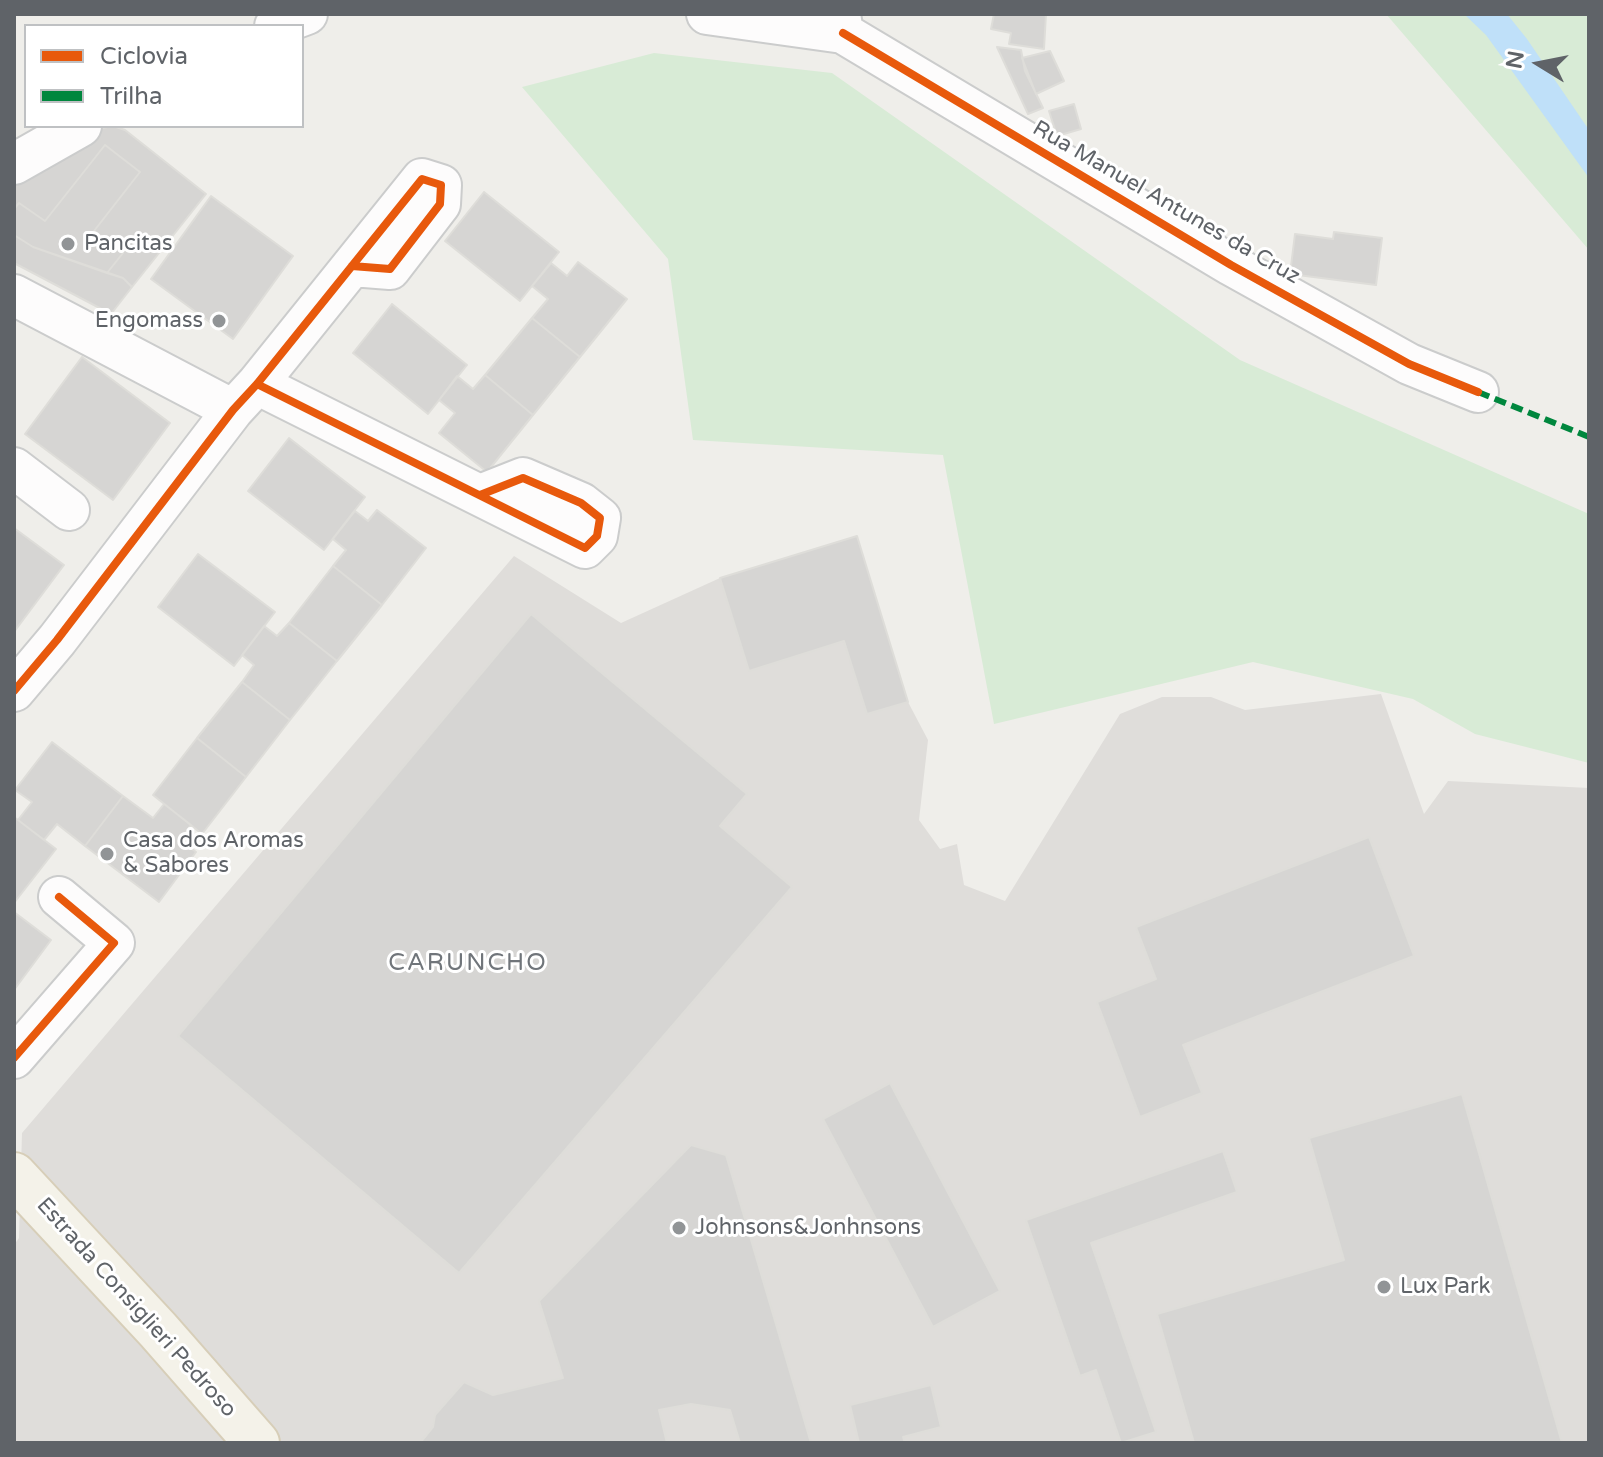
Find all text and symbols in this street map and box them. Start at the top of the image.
legend [24,24,304,128]
north arrow [1499,24,1579,104]
text: Ciclovia [100,42,188,71]
text: N [1501,49,1530,71]
text: Trilha [100,82,162,111]
street label: Rua Manuel Antunes da Cruz [1028,115,1304,291]
place label: Pancitas [84,231,173,257]
marker: Pancitas [59,235,77,253]
place label: Engomass [95,308,203,334]
marker: Engomass [210,312,228,330]
place label: Casa dos Aromas & Sabores [123,828,304,880]
marker: Casa dos Aromas & Sabores [98,845,116,863]
district label: CARUNCHO [388,950,548,978]
street label: Estrada Consiglieri Pedroso [30,1193,242,1423]
place label: Johnsons&Jonhnsons [695,1215,921,1241]
marker: Johnsons&Jonhnsons [670,1219,688,1237]
place label: Lux Park [1400,1274,1490,1300]
marker: Lux Park [1375,1278,1393,1296]

